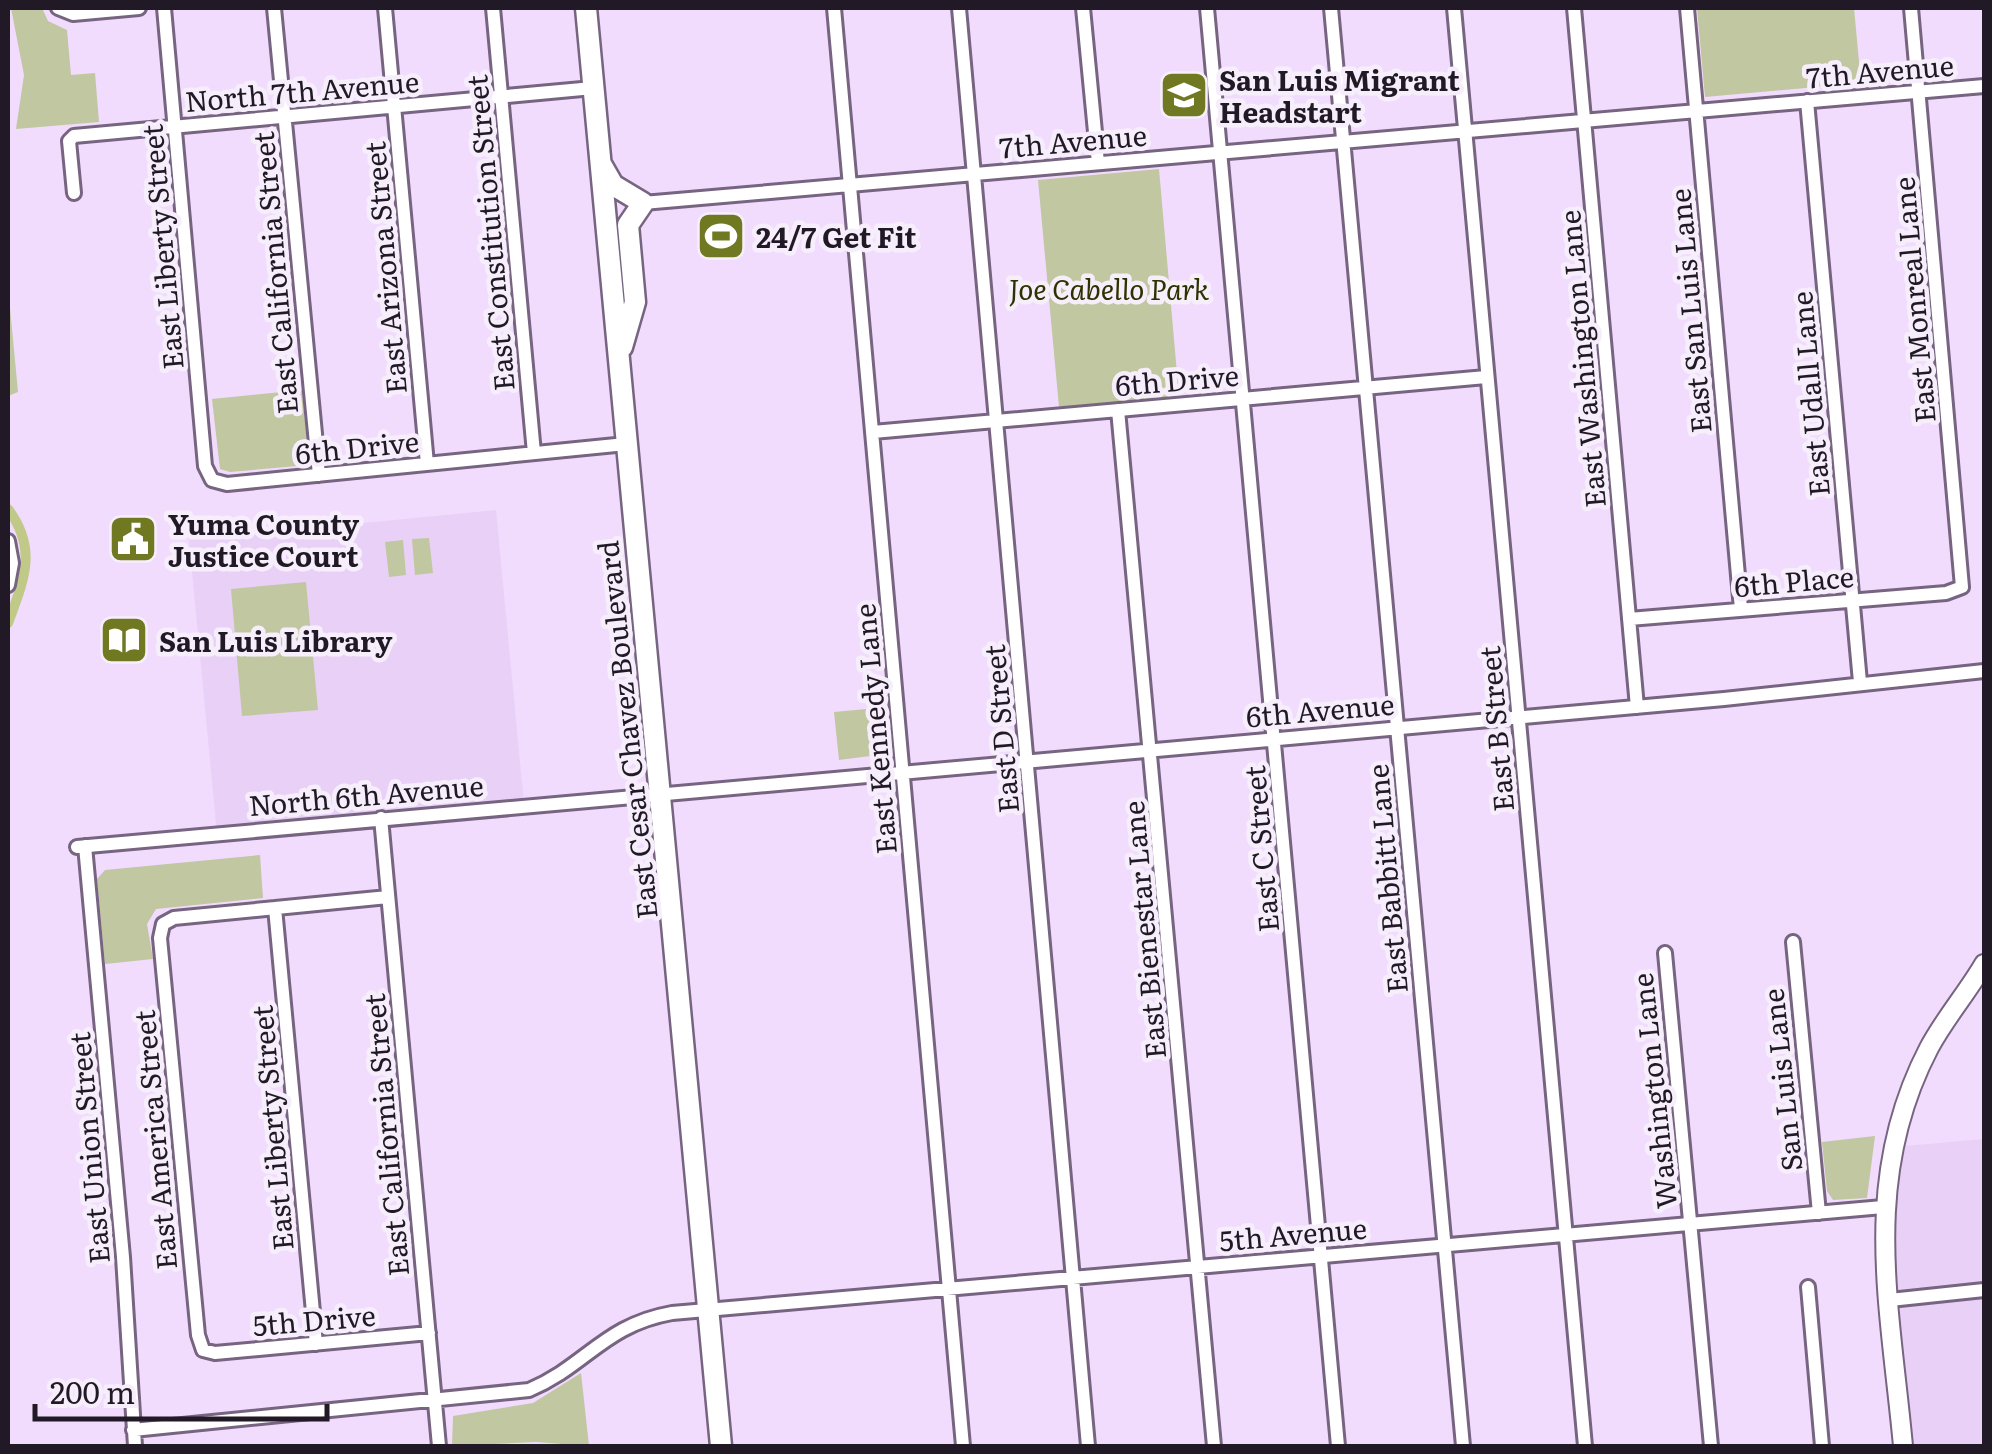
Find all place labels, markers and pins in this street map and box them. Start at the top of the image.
place label: San Luis Migrant Headstart [1219,58,1460,132]
school or university icon: San Luis Migrant Headstart [1158,69,1210,121]
sports icon: 24/7 Get Fit [695,210,747,262]
place label: 24/7 Get Fit [756,215,917,257]
place label: Yuma County Justice Court [168,502,360,576]
public building icon: Yuma County Justice Court [107,513,159,565]
library icon: San Luis Library [98,614,150,666]
place label: San Luis Library [159,619,393,661]

